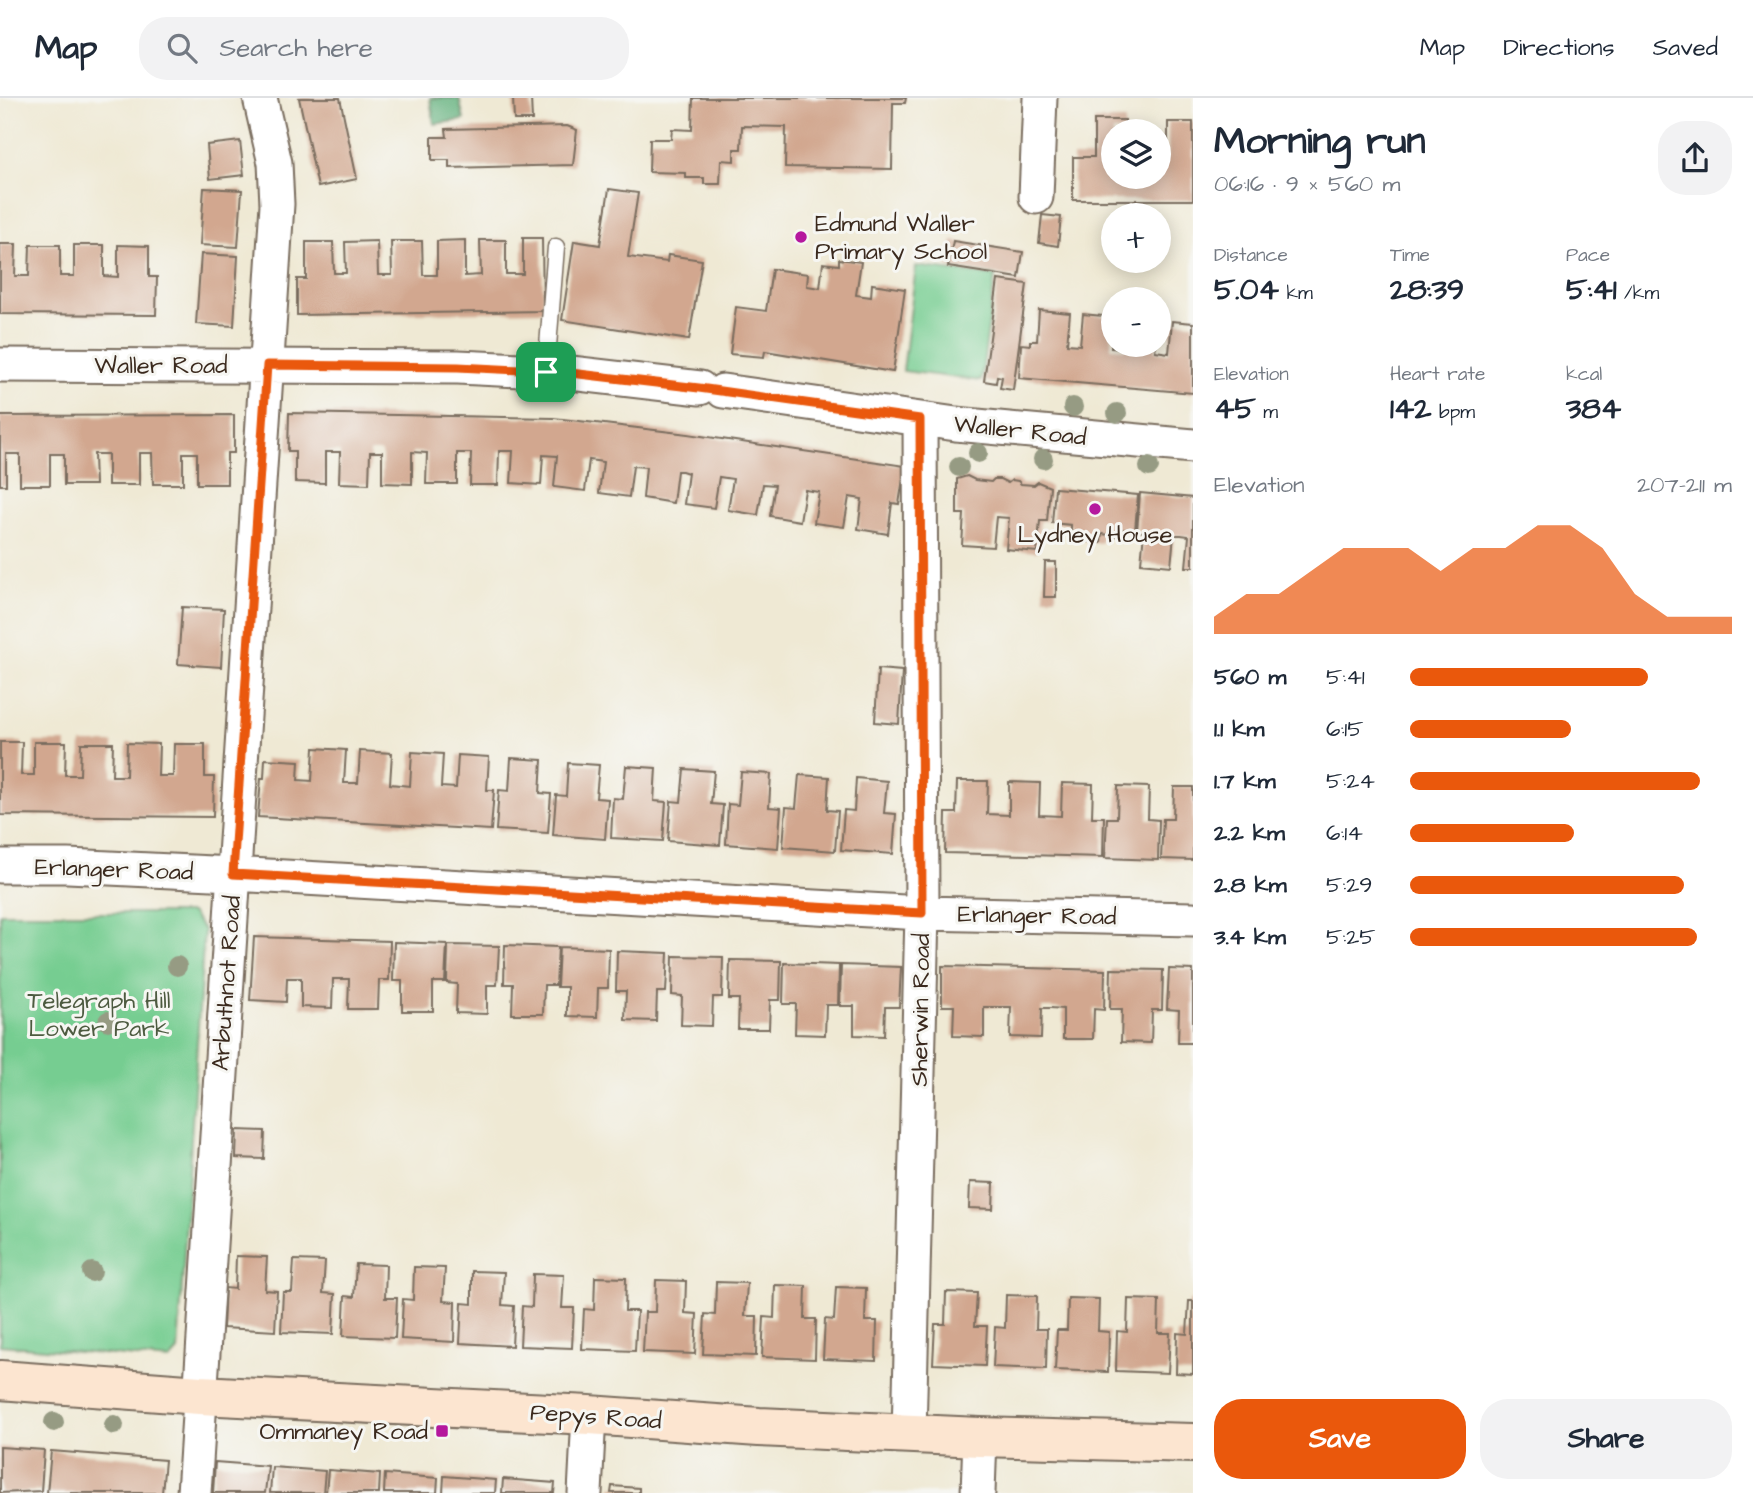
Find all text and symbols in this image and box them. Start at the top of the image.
search box [139,17,629,80]
text: Map [35,25,97,71]
icon: search [163,29,201,67]
text: Search here [219,30,373,66]
text: Map [1420,31,1465,65]
text: Directions [1503,31,1615,65]
text: Saved [1653,31,1718,65]
text: Morning run [1214,116,1426,168]
map controls [1101,119,1171,357]
button: layers [1101,119,1171,189]
button: share [1658,121,1732,195]
text: 06:16 · 9 × 560 m [1214,168,1400,200]
button: + [1101,203,1171,273]
place label: Edmund Waller Primary School [815,207,987,270]
marker: Edmund Waller Primary School [793,229,809,245]
text: Distance [1214,242,1288,269]
text: Time [1390,242,1430,269]
text: Pace [1566,242,1610,269]
text: 5.04 [1214,269,1279,311]
text: 28:39 [1390,269,1464,311]
text: 5:41 [1566,269,1617,311]
text: km [1279,280,1313,307]
text: /km [1617,280,1659,307]
button: − [1101,287,1171,357]
pin [516,342,576,402]
street label: Waller Road [94,349,228,383]
icon: arrive [527,353,565,391]
text: Elevation [1214,361,1289,388]
text: Heart rate [1390,361,1485,388]
text: kcal [1566,361,1602,388]
text: 45 [1214,388,1256,430]
text: 142 [1390,388,1431,430]
text: 384 [1566,388,1621,430]
text: m [1256,399,1278,426]
text: bpm [1431,399,1475,426]
street label: Waller Road [952,407,1088,455]
text: Elevation [1214,469,1305,501]
text: 207–211 m [1637,469,1732,501]
marker: Lydney House [1087,501,1103,517]
place label: Lydney House [1017,518,1173,553]
text: 560 m [1214,661,1286,693]
text: 5:41 [1326,661,1365,693]
text: 1.1 km [1214,713,1264,745]
text: 6:15 [1326,713,1364,745]
text: 1.7 km [1214,765,1276,797]
text: 5:24 [1326,765,1375,797]
text: 2.2 km [1214,817,1285,849]
text: 6:14 [1326,817,1363,849]
street label: Erlanger Road [34,850,194,891]
text: 2.8 km [1214,869,1287,901]
text: 5:29 [1326,869,1372,901]
street label: Arbuthnot Road [204,894,250,1072]
street label: Erlanger Road [957,898,1117,935]
text: 3.4 km [1214,921,1286,953]
text: 5:25 [1326,921,1376,953]
street label: Sherwin Road [903,933,939,1087]
park label: Telegraph Hill Lower Park [27,984,171,1046]
street label: Pepys Road [529,1395,663,1440]
button: Save [1214,1399,1466,1479]
button: Share [1480,1399,1732,1479]
place label: Ommaney Road [259,1415,428,1450]
marker: Ommaney Road [434,1423,450,1439]

